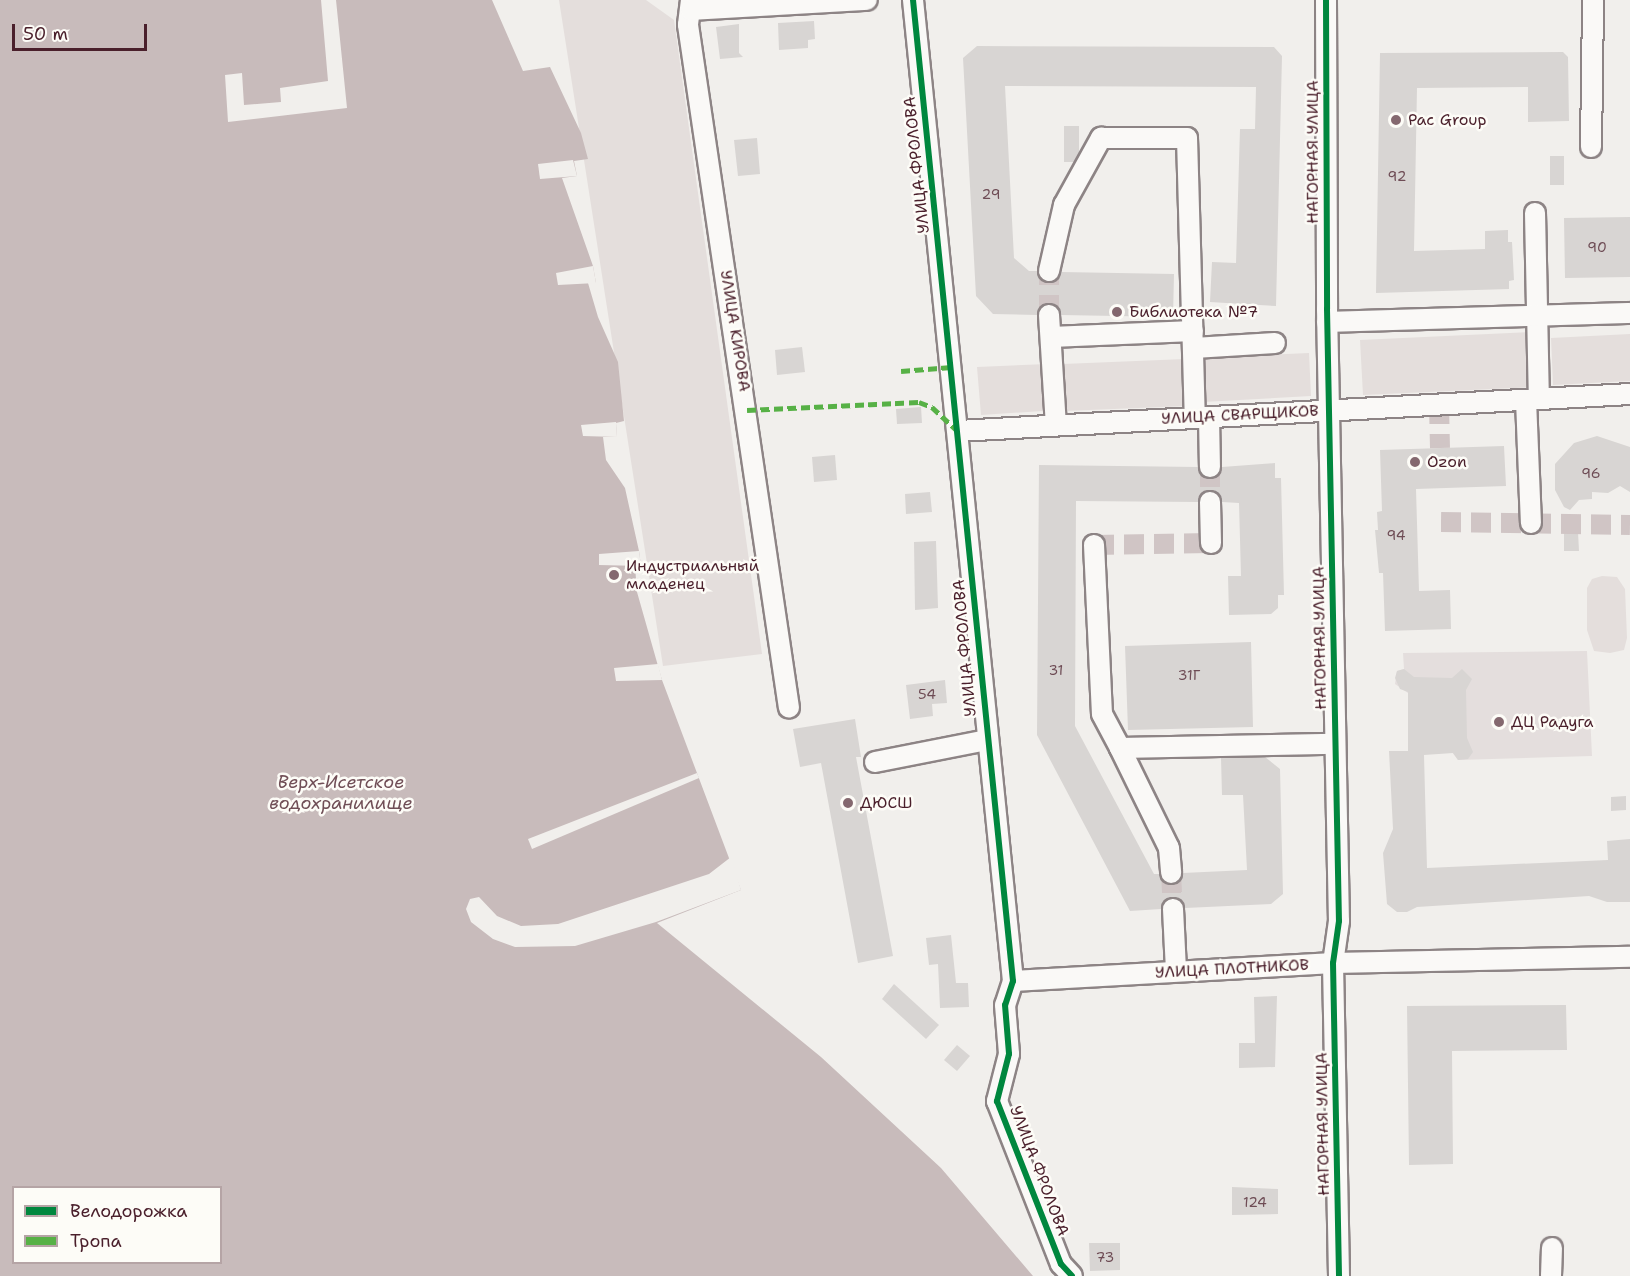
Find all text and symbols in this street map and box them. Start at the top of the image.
scale bar [15,12,150,50]
text: 50 m [23,22,68,46]
street label: НАГОРНАЯ УЛИЦА [1303,80,1323,224]
street label: УЛИЦА ФРОЛОВА [900,96,934,234]
place label: Pac Group [1408,110,1487,130]
marker: Pac Group [1389,113,1403,127]
house number: 92 [1388,168,1406,184]
house number: 29 [982,186,1000,202]
house number: 90 [1587,239,1607,255]
street label: УЛИЦА КИРОВА [716,269,754,393]
place label: Библиотека №7 [1129,302,1258,322]
marker: Библиотека №7 [1110,305,1124,319]
street label: УЛИЦА СВАРЩИКОВ [1161,401,1319,429]
place label: Ozon [1427,452,1467,472]
marker: Ozon [1408,455,1422,469]
house number: 96 [1581,465,1601,481]
house number: 94 [1386,527,1406,543]
place label: Индустриальный младенец [626,556,759,594]
street label: НАГОРНАЯ УЛИЦА [1309,566,1331,710]
marker: Индустриальный младенец [607,568,621,582]
street label: УЛИЦА ФРОЛОВА [949,579,981,717]
house number: 31 [1049,662,1063,678]
house number: 31Г [1178,667,1200,683]
house number: 54 [918,686,936,702]
place label: ДЦ Радуга [1511,712,1594,732]
marker: ДЦ Радуга [1492,715,1506,729]
water label: Верх-Исетское водохранилище [269,772,413,814]
place label: ДЮСШ [860,793,912,813]
marker: ДЮСШ [841,796,855,810]
street label: УЛИЦА ПЛОТНИКОВ [1154,955,1310,983]
street label: НАГОРНАЯ УЛИЦА [1312,1052,1334,1196]
street label: УЛИЦА ФРОЛОВА [1005,1103,1073,1239]
legend [12,1186,222,1264]
house number: 124 [1243,1194,1267,1210]
text: Велодорожка [70,1199,188,1223]
text: Тропа [70,1229,122,1253]
house number: 73 [1096,1249,1114,1265]

